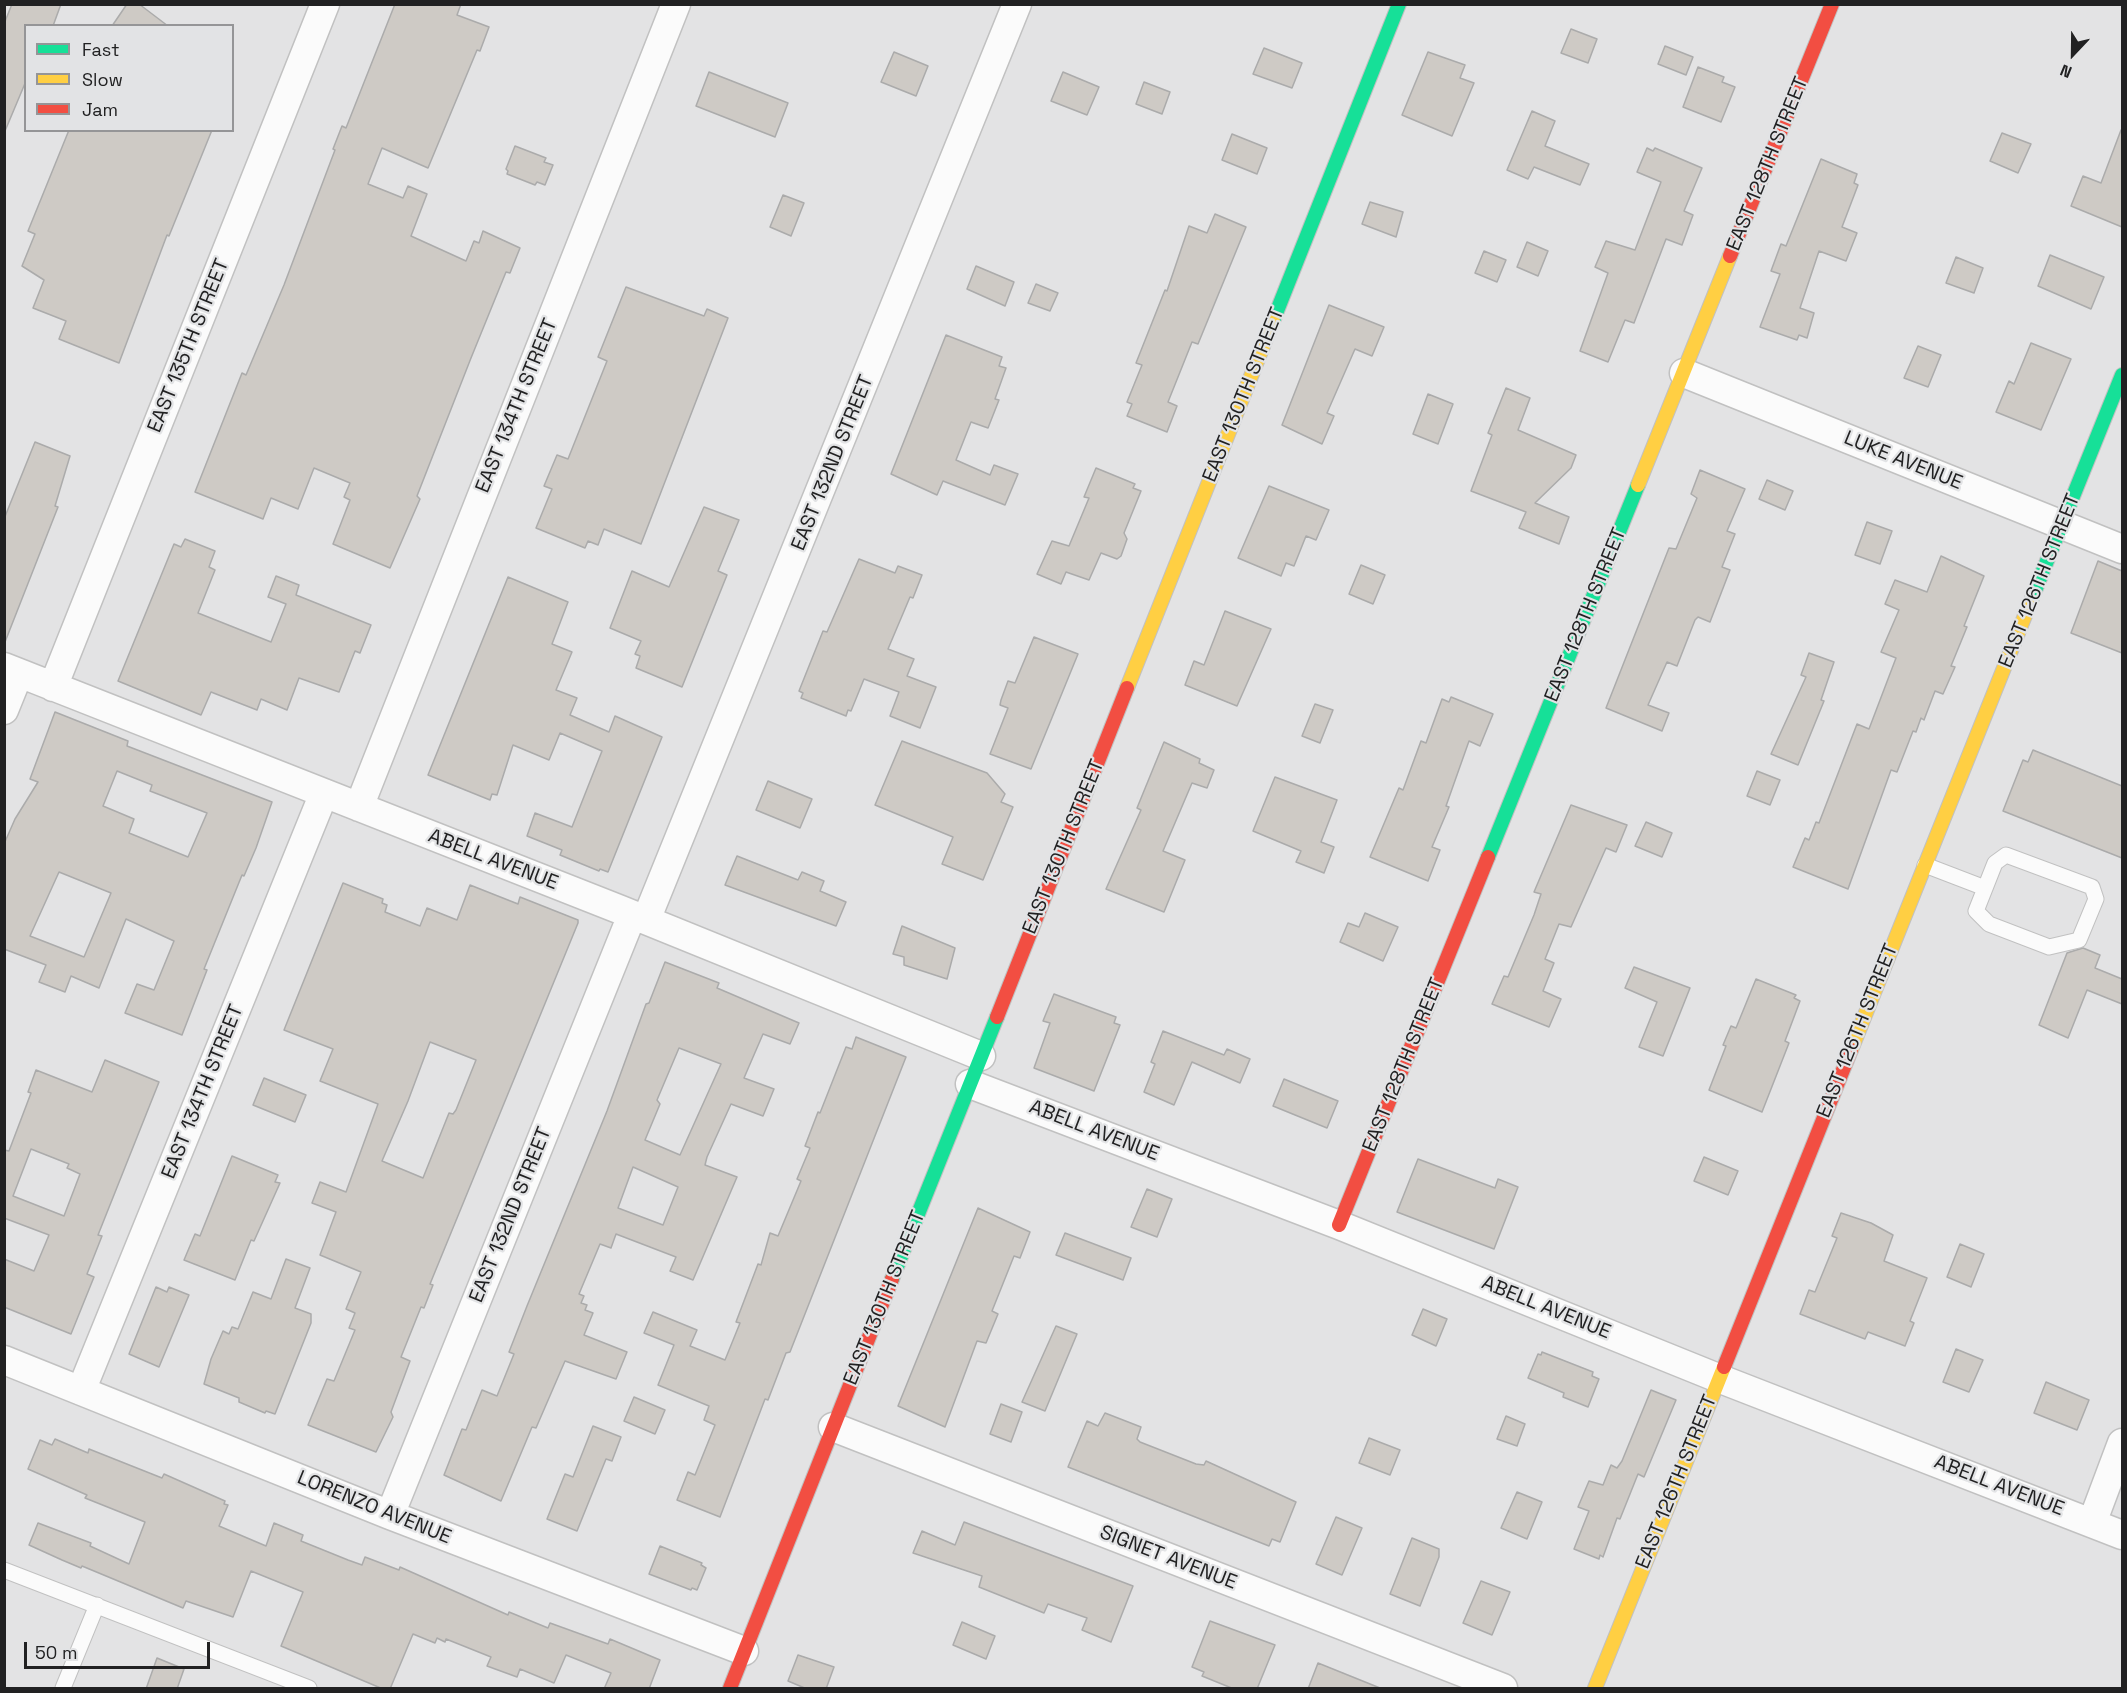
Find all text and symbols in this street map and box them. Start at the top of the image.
legend [24,24,234,132]
north arrow [2043,24,2103,84]
text: Fast [82,38,119,61]
text: N [2057,59,2075,83]
text: Slow [82,68,123,91]
street label: EAST 128TH STREET [1722,73,1814,255]
text: Jam [82,98,118,121]
street label: EAST 135TH STREET [143,256,235,436]
street label: EAST 130TH STREET [1198,304,1290,486]
street label: EAST 134TH STREET [471,315,563,497]
street label: EAST 132ND STREET [787,372,879,554]
street label: LUKE AVENUE [1840,426,1966,496]
street label: EAST 126TH STREET [1994,491,2086,671]
street label: EAST 128TH STREET [1540,524,1632,706]
street label: EAST 130TH STREET [1018,756,1110,938]
street label: ABELL AVENUE [425,824,561,896]
street label: EAST 126TH STREET [1812,941,1904,1121]
street label: EAST 128TH STREET [1358,974,1450,1156]
street label: EAST 134TH STREET [157,1001,249,1183]
street label: ABELL AVENUE [1026,1095,1162,1167]
street label: EAST 132ND STREET [465,1124,557,1306]
street label: EAST 130TH STREET [839,1207,931,1389]
street label: ABELL AVENUE [1478,1271,1614,1345]
street label: EAST 126TH STREET [1631,1392,1723,1572]
street label: ABELL AVENUE [1931,1450,2067,1522]
street label: LORENZO AVENUE [294,1466,454,1550]
street label: SIGNET AVENUE [1096,1521,1240,1595]
scale bar [27,1630,213,1668]
text: 50 m [35,1641,77,1664]

